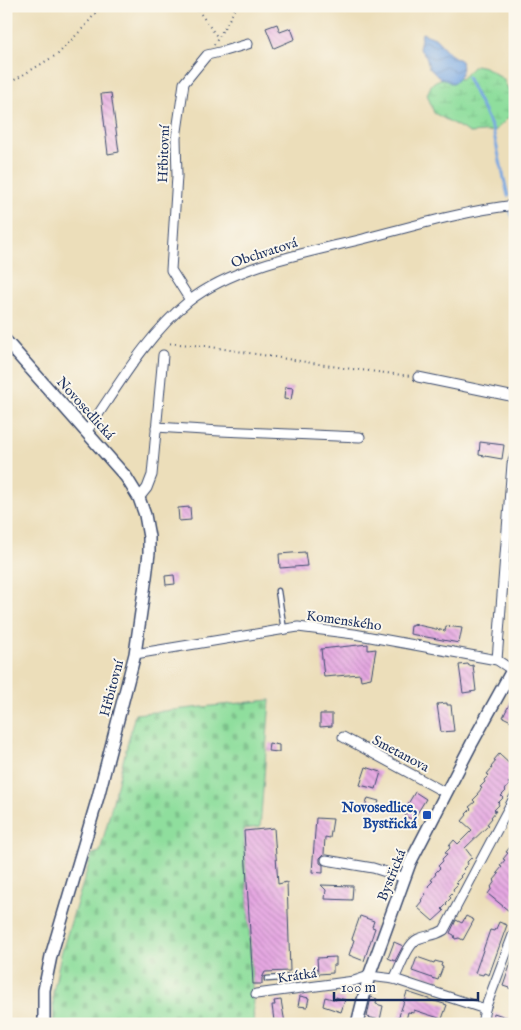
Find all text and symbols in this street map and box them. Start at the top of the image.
street label: Hřbitovní [154,124,174,183]
street label: Obchvatová [229,233,301,272]
street label: Novosedlická [52,373,119,445]
street label: Komenského [305,607,383,635]
street label: Hřbitovní [96,657,128,719]
street label: Smetanova [369,731,433,777]
place label: Novosedlice, Bystřická [341,799,418,833]
marker: Novosedlice, Bystřická [421,809,433,821]
street label: Bystřická [373,846,411,904]
street label: Krátká [276,964,319,988]
scale bar [334,970,477,1002]
text: 100 m [341,978,377,997]

